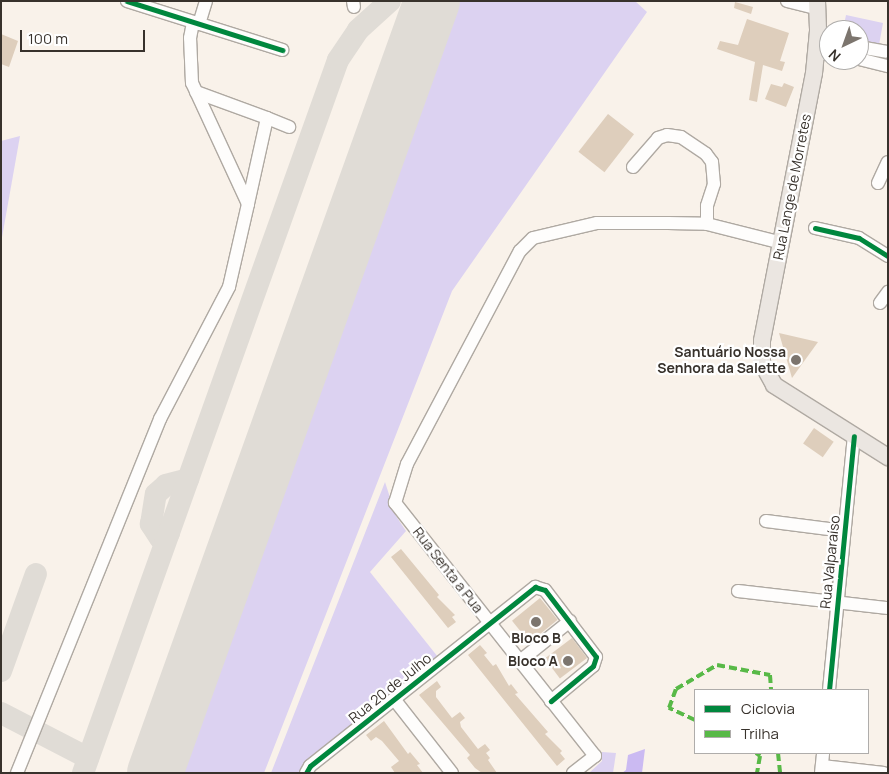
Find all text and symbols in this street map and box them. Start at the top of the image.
scale bar [22,20,148,52]
north arrow [819,20,869,70]
text: 100 m [28,28,68,49]
text: N [824,45,844,66]
street label: Rua Lange de Morretes [770,112,814,262]
place label: Santuário Nossa Senhora da Salette [657,344,786,377]
marker: Santuário Nossa Senhora da Salette [790,354,802,366]
street label: Rua Valparaíso [817,514,843,610]
street label: Rua Senta a Pua [409,524,487,616]
marker: Bloco B [530,616,542,628]
place label: Bloco B [511,630,561,646]
street label: Rua 20 de Julho [345,650,435,726]
place label: Bloco A [508,653,558,669]
marker: Bloco A [562,655,574,667]
legend [694,689,869,754]
text: Ciclovia [741,698,795,719]
text: Trilha [741,723,779,744]

